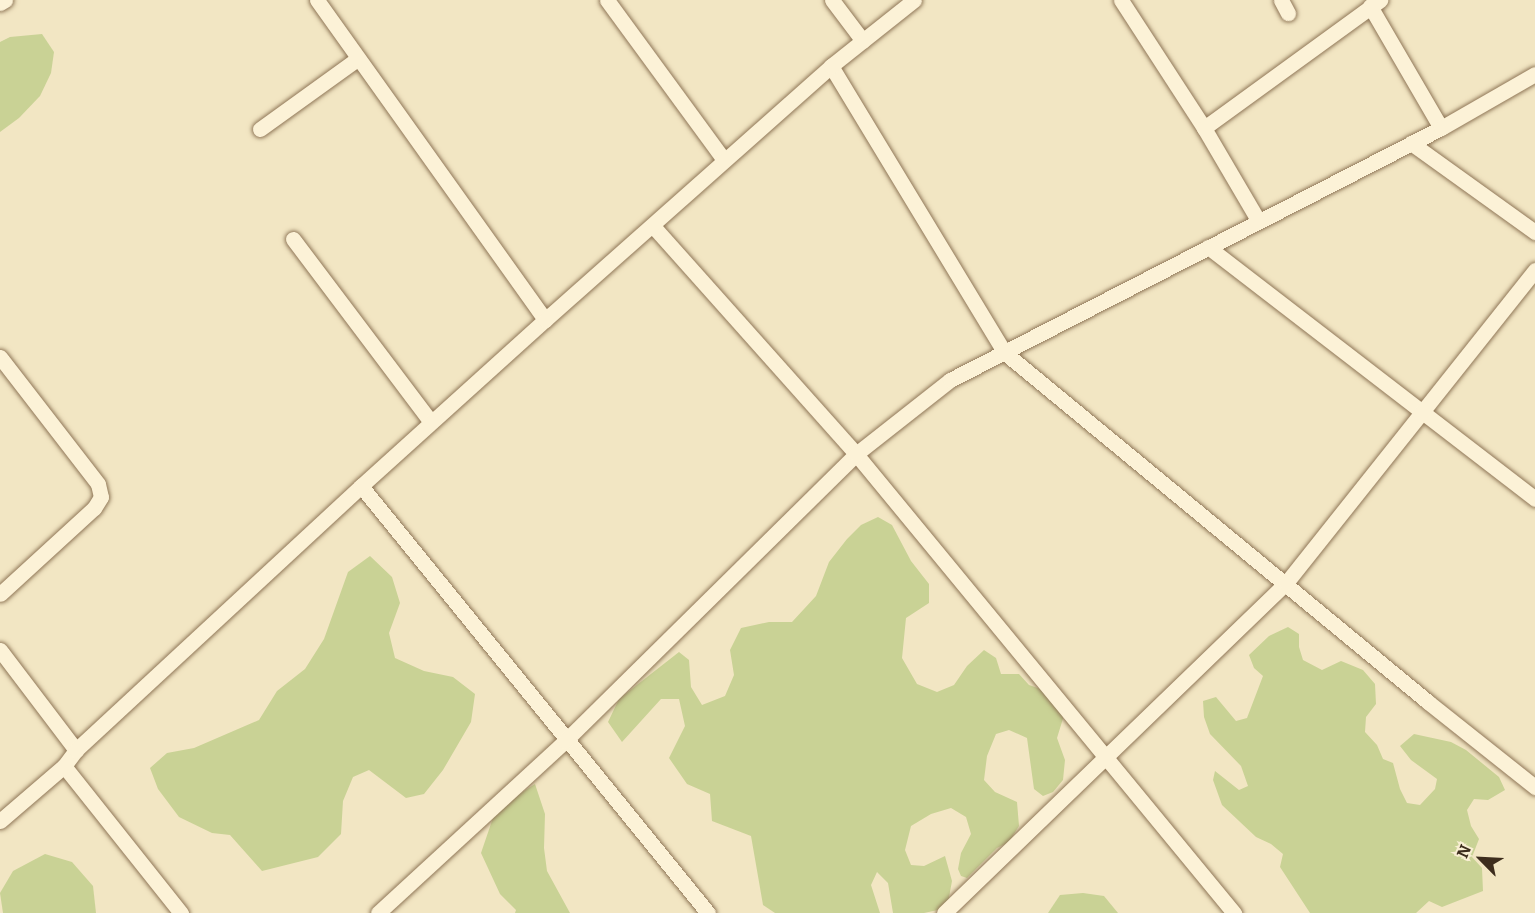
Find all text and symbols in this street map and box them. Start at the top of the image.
north arrow [1451,829,1511,889]
text: N [1453,842,1475,861]

